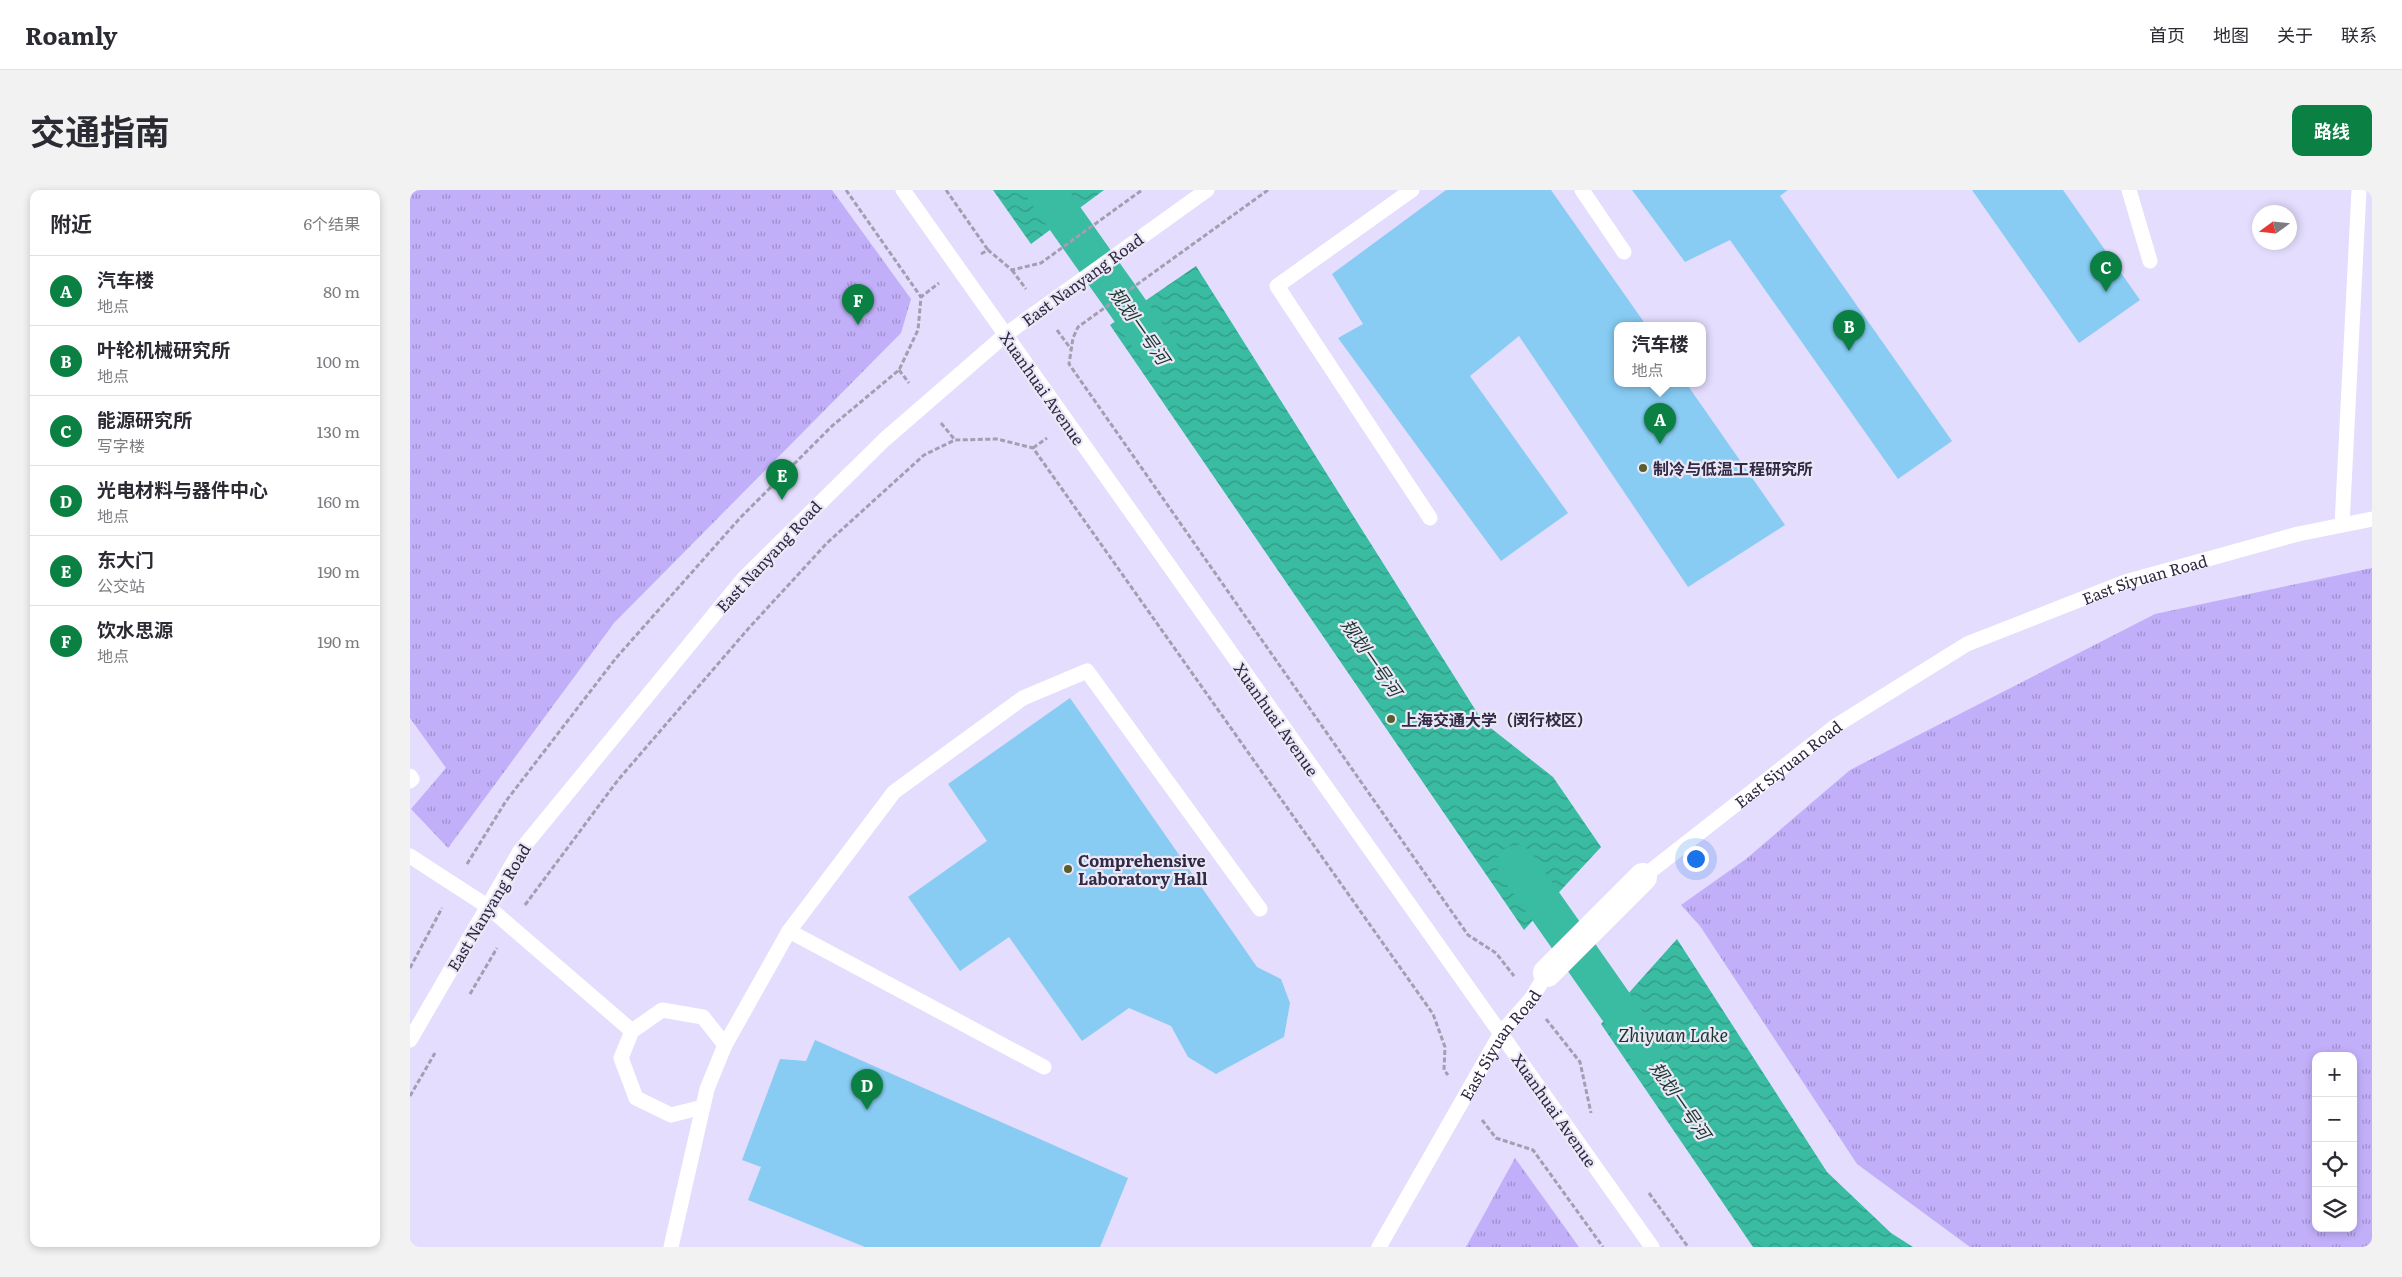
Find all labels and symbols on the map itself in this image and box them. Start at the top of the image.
north arrow [2252,205,2297,250]
street label: East Nanyang Road [1016,227,1148,331]
pin: C [2090,251,2122,292]
water label: 规划一号河 [1103,280,1179,372]
pin: F [842,284,874,325]
pin: B [1833,310,1865,351]
street label: Xuanhuai Avenue [995,326,1091,450]
pin: A [1644,403,1676,444]
place label: 制冷与低温工程研究所 [1653,456,1813,480]
pin: E [766,459,798,500]
marker: 制冷与低温工程研究所 [1637,462,1649,474]
street label: East Nanyang Road [710,495,826,617]
street label: East Siyuan Road [2078,548,2210,610]
water label: 规划一号河 [1335,612,1411,704]
street label: Xuanhuai Avenue [1229,657,1325,781]
place label: 上海交通大学（闵行校区） [1401,707,1593,731]
marker: 上海交通大学（闵行校区） [1385,713,1397,725]
street label: East Siyuan Road [1729,714,1847,813]
street label: East Nanyang Road [440,838,536,975]
your location [1683,846,1709,872]
place label: Comprehensive Laboratory Hall [1078,848,1208,890]
marker: Comprehensive Laboratory Hall [1062,863,1074,875]
street label: East Siyuan Road [1453,984,1546,1105]
water label: Zhiyuan Lake [1618,1021,1728,1048]
street label: Xuanhuai Avenue [1507,1048,1603,1172]
water label: 规划一号河 [1644,1055,1720,1147]
pin: D [851,1069,883,1110]

